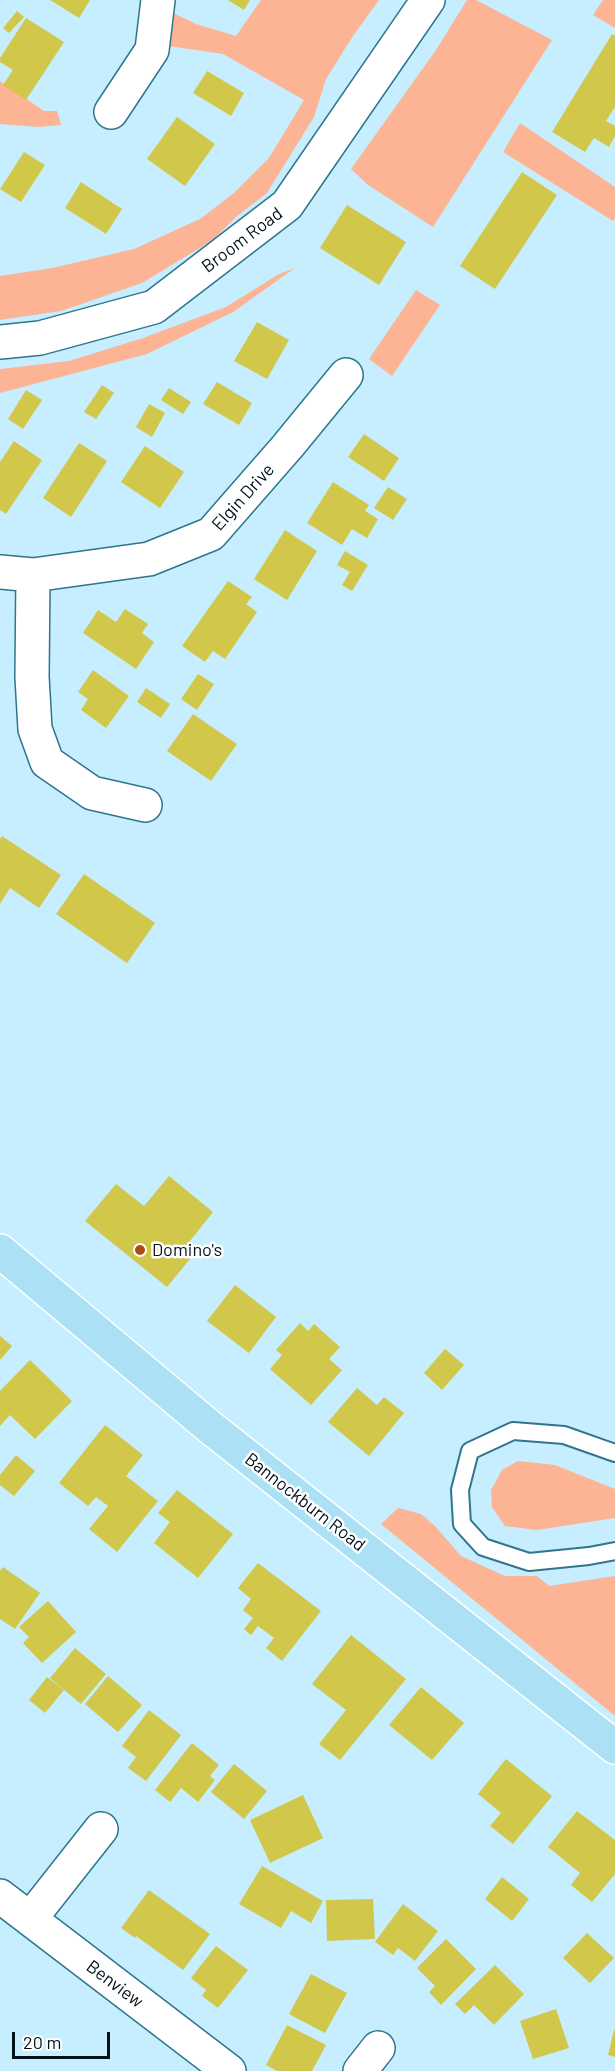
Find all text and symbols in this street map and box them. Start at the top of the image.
street label: Broom Road [197,203,287,277]
street label: Elgin Drive [207,459,279,535]
place label: Domino's [152,1239,222,1261]
marker: Domino's [133,1243,147,1257]
street label: Bannockburn Road [240,1448,370,1556]
street label: Benview [82,1956,148,2012]
scale bar [15,2020,112,2058]
text: 20 m [23,2031,61,2053]

